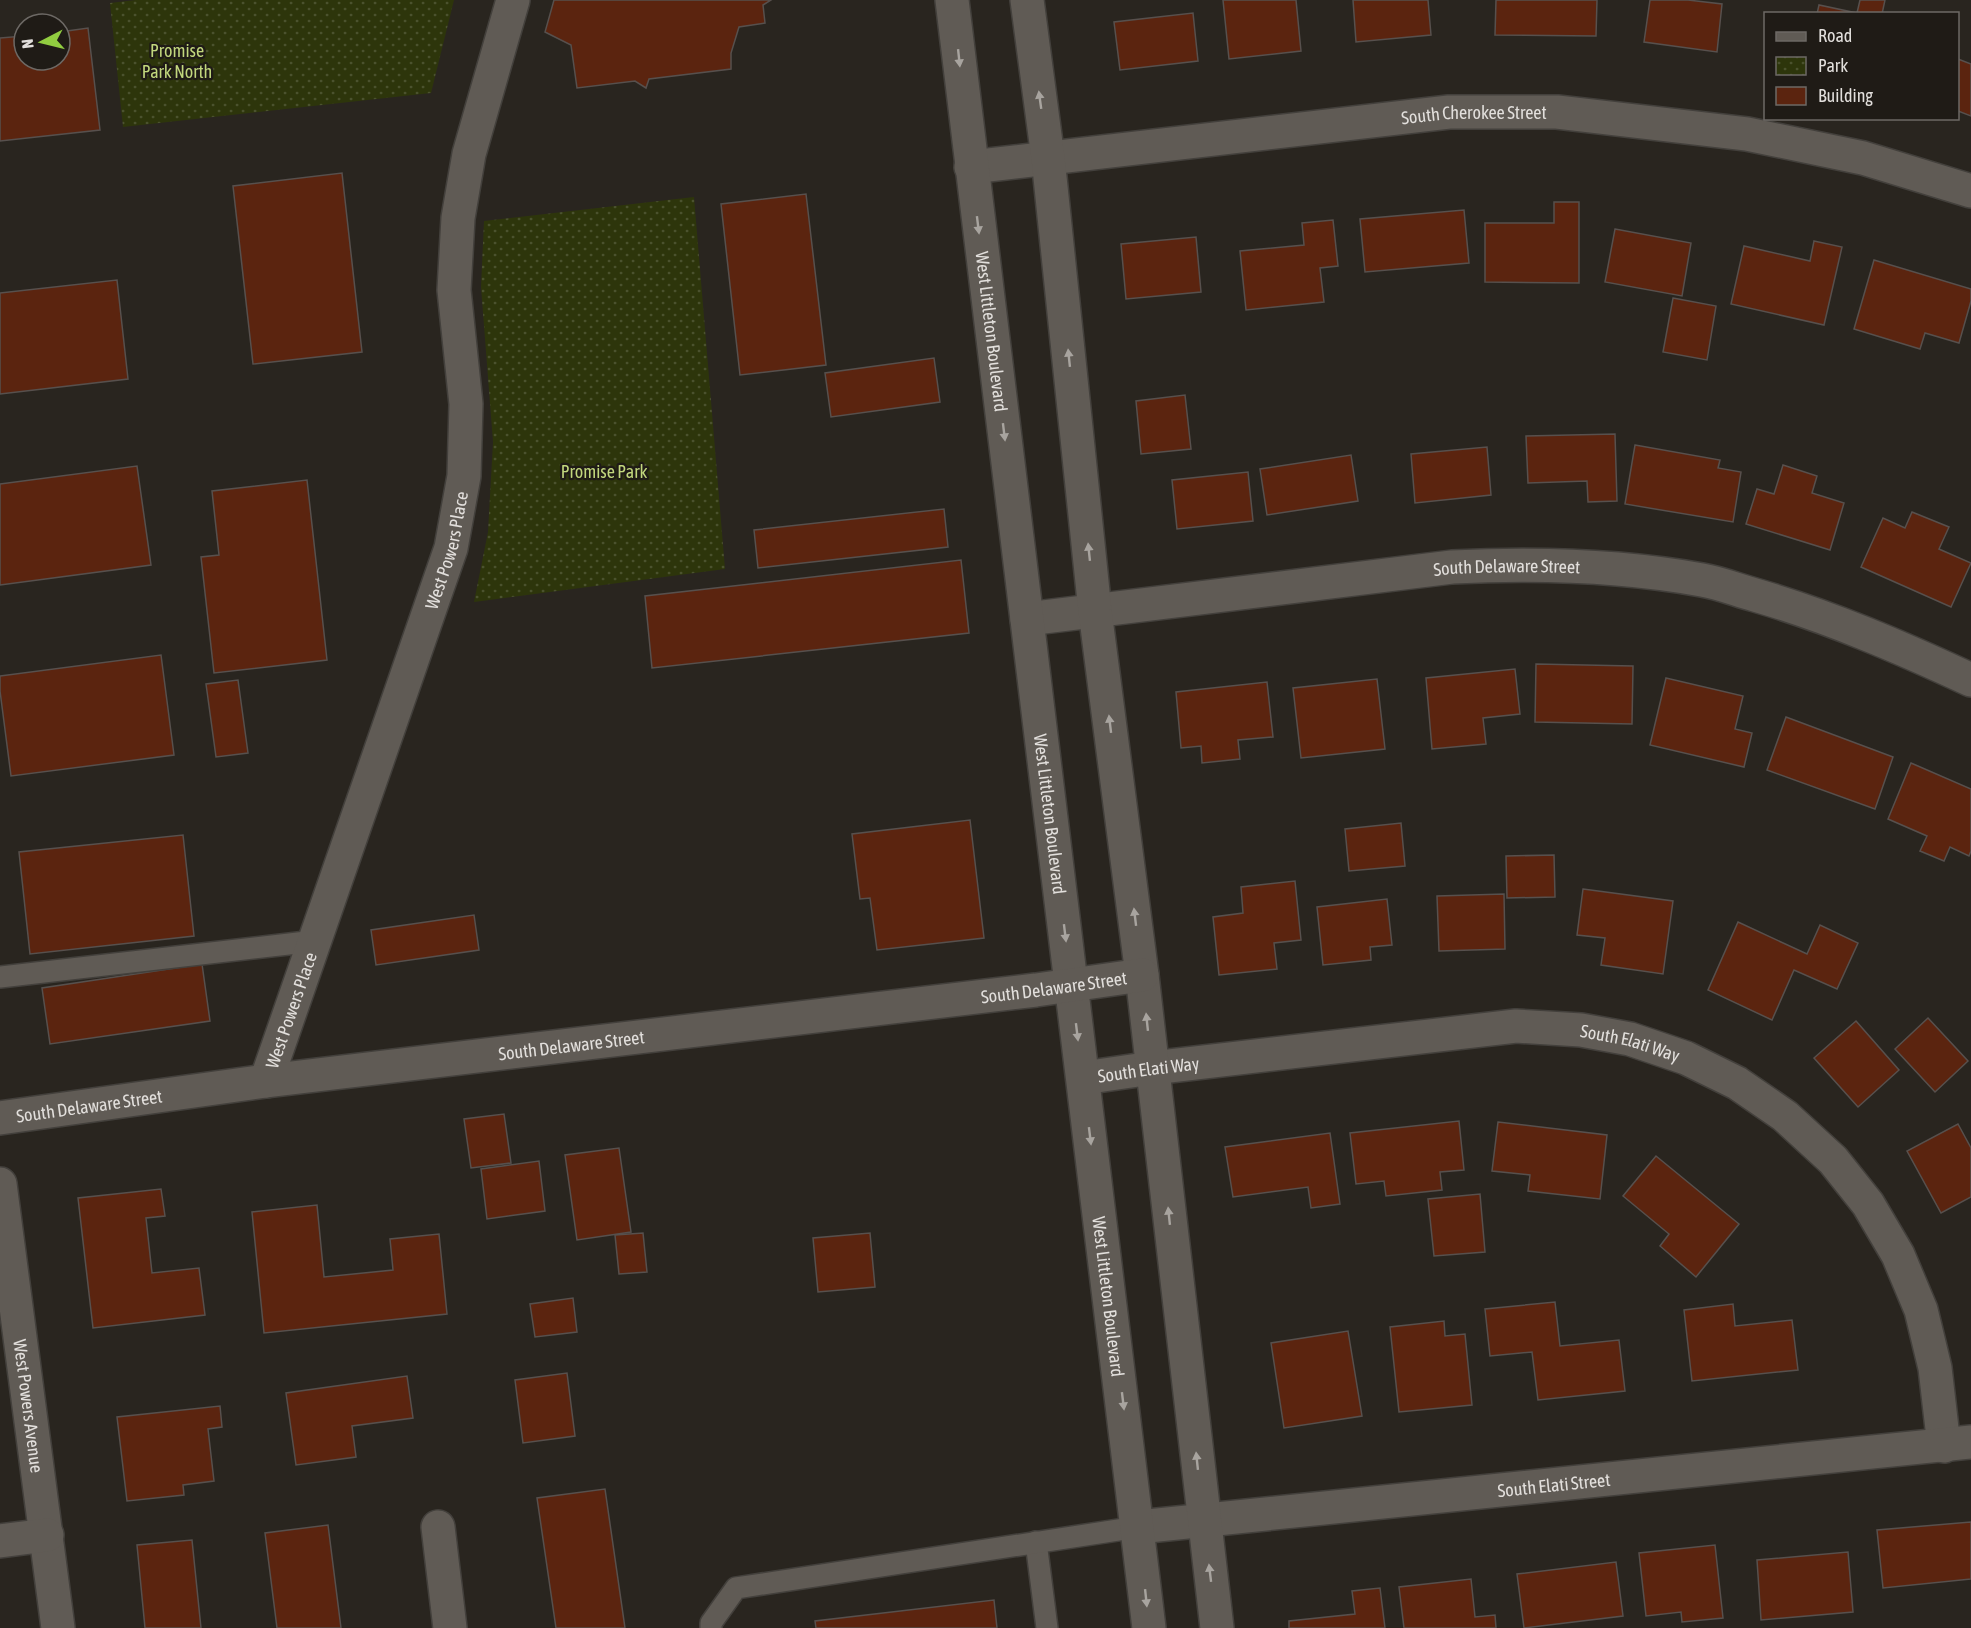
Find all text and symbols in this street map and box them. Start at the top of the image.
north arrow [12,12,72,72]
legend [1764,12,1959,120]
text: Road [1818,25,1852,46]
text: N [18,38,37,50]
park label: Promise Park North [142,40,212,82]
one-way arrow [954,49,964,68]
text: Park [1818,55,1848,76]
text: Building [1818,85,1873,106]
one-way arrow [1036,90,1045,109]
street label: South Cherokee Street [1400,101,1547,128]
one-way arrow [974,216,983,235]
street label: West Littleton Boulevard [972,250,1012,413]
one-way arrow [1064,349,1074,368]
one-way arrow [999,423,1009,442]
park label: Promise Park [561,461,647,482]
street label: West Powers Place [420,490,472,612]
one-way arrow [1084,543,1094,562]
street label: South Delaware Street [1432,555,1581,580]
one-way arrow [1105,714,1115,733]
street label: West Littleton Boulevard [1030,733,1071,895]
one-way arrow [1130,907,1139,926]
one-way arrow [1061,924,1070,943]
street label: West Powers Place [261,949,320,1071]
street label: South Delaware Street [980,967,1128,1007]
one-way arrow [1142,1012,1152,1031]
street label: South Elati Way [1579,1020,1683,1066]
one-way arrow [1073,1022,1082,1041]
street label: South Delaware Street [497,1026,646,1064]
street label: South Elati Way [1096,1052,1200,1086]
street label: South Delaware Street [15,1085,163,1126]
one-way arrow [1086,1127,1095,1146]
one-way arrow [1164,1206,1174,1225]
street label: West Littleton Boulevard [1089,1215,1129,1378]
street label: West Powers Avenue [10,1338,48,1474]
one-way arrow [1118,1391,1127,1410]
one-way arrow [1192,1451,1201,1470]
street label: South Elati Street [1496,1468,1611,1501]
one-way arrow [1205,1564,1215,1583]
one-way arrow [1141,1589,1151,1608]

